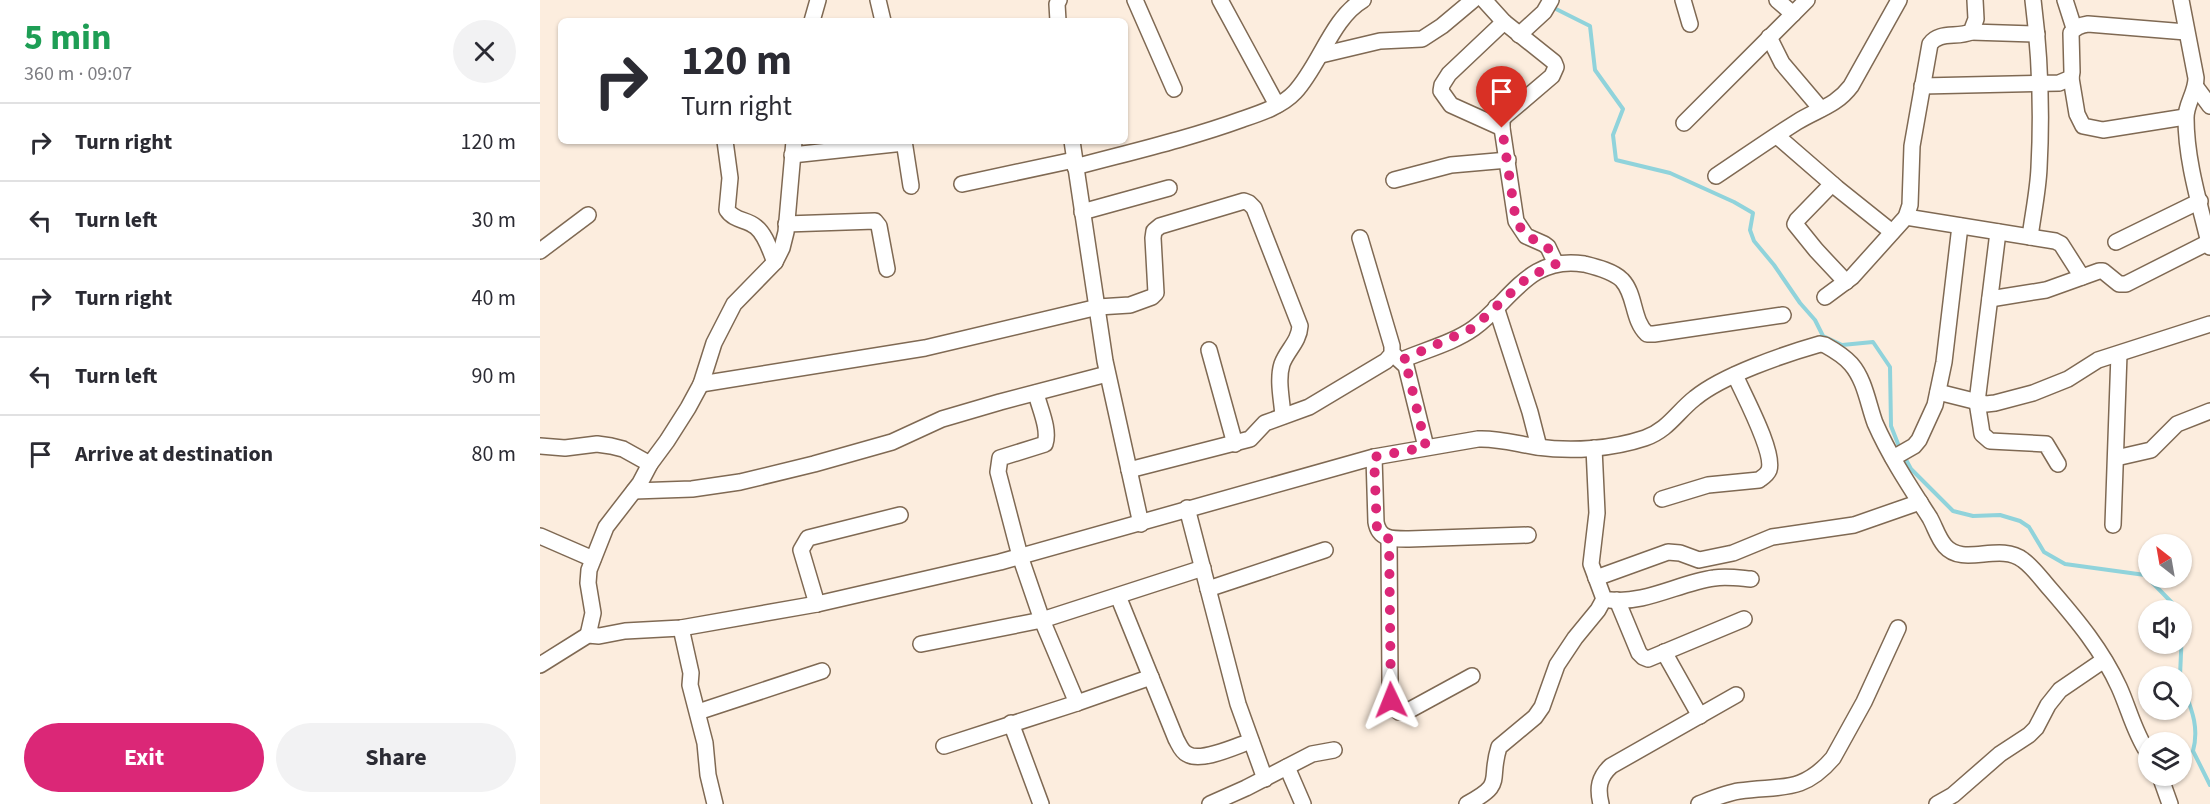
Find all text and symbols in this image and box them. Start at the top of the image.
text: 5 min [24,12,112,63]
button: close [453,20,516,83]
text: 120 m [681,31,792,91]
icon: right [582,42,660,120]
text: 360 m · 09:07 [24,60,132,88]
pin [1476,66,1527,128]
icon: arrive [1485,75,1518,108]
text: Turn right [681,87,792,126]
icon: right [24,126,57,159]
text: Turn right [75,126,172,158]
text: 120 m [461,126,516,158]
icon: left [24,204,57,237]
text: Turn left [75,204,157,236]
text: 30 m [471,204,516,236]
icon: right [24,282,57,315]
text: Turn right [75,282,172,314]
text: 40 m [471,282,516,314]
icon: left [24,360,57,393]
text: Turn left [75,360,157,392]
text: 90 m [471,360,516,392]
icon: arrive [24,438,57,471]
text: Arrive at destination [75,438,273,470]
text: 80 m [471,438,516,470]
north arrow [2138,534,2192,588]
map controls [2138,534,2192,786]
button: sound [2138,600,2192,654]
button: search [2138,666,2192,720]
position arrow [1359,668,1423,732]
button: Exit [24,723,264,792]
button: Share [276,723,516,792]
button: layers [2138,732,2192,786]

